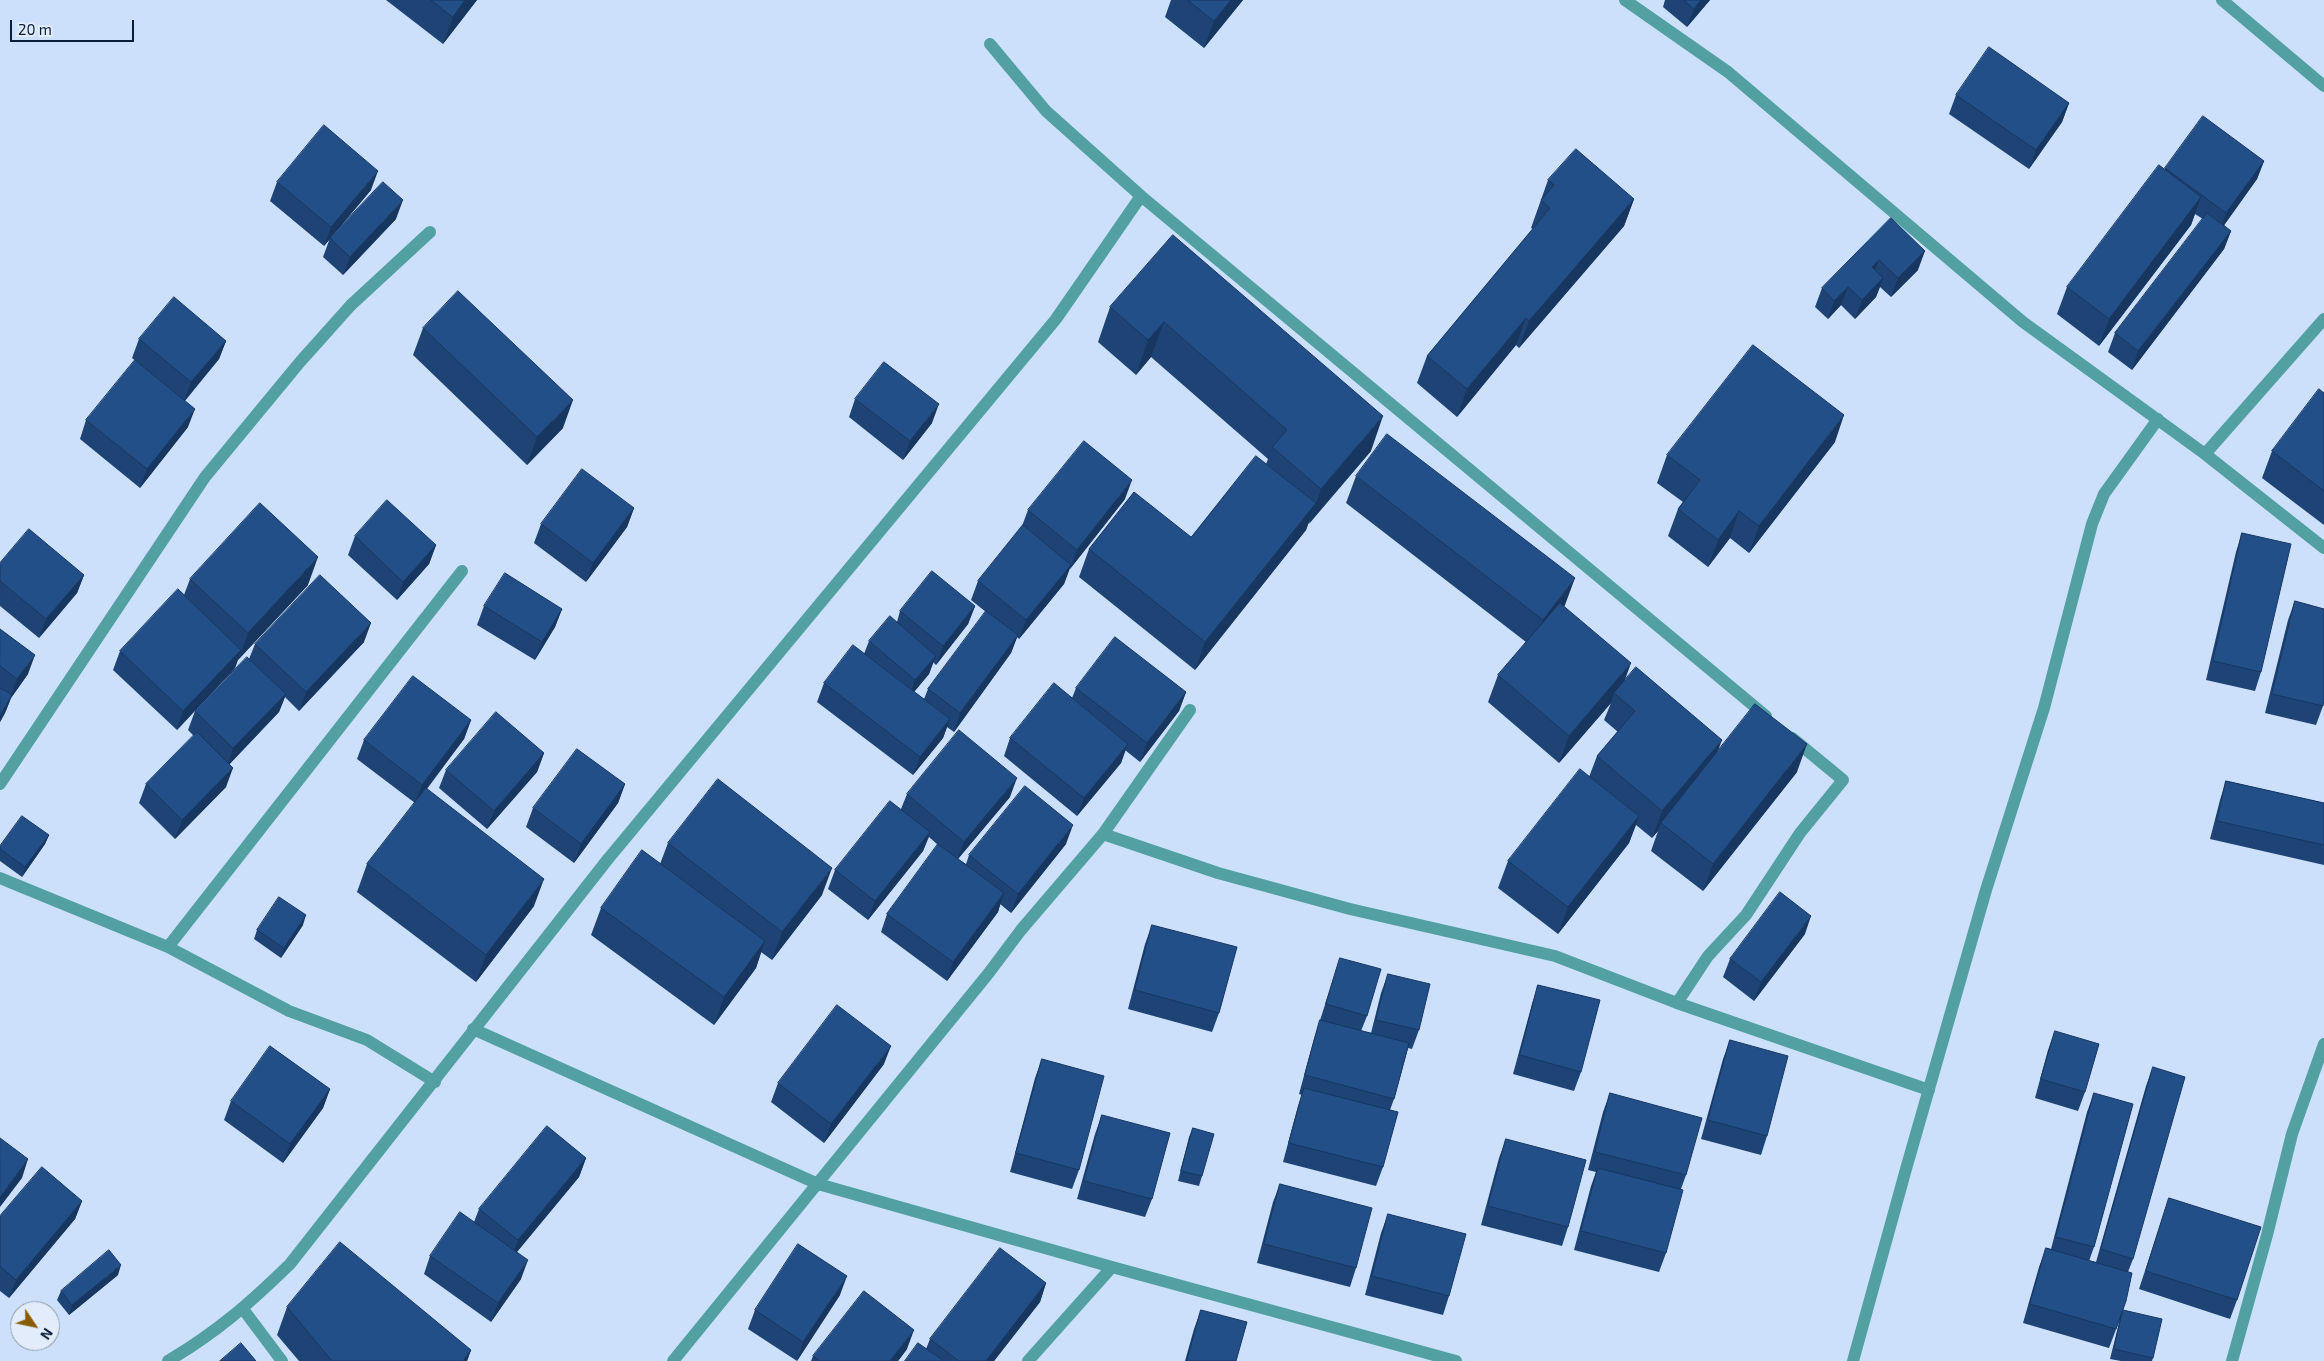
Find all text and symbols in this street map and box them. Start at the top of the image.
scale bar [12,10,136,42]
text: 20 m [18,20,52,38]
north arrow [10,1301,60,1351]
text: N [37,1325,57,1343]

